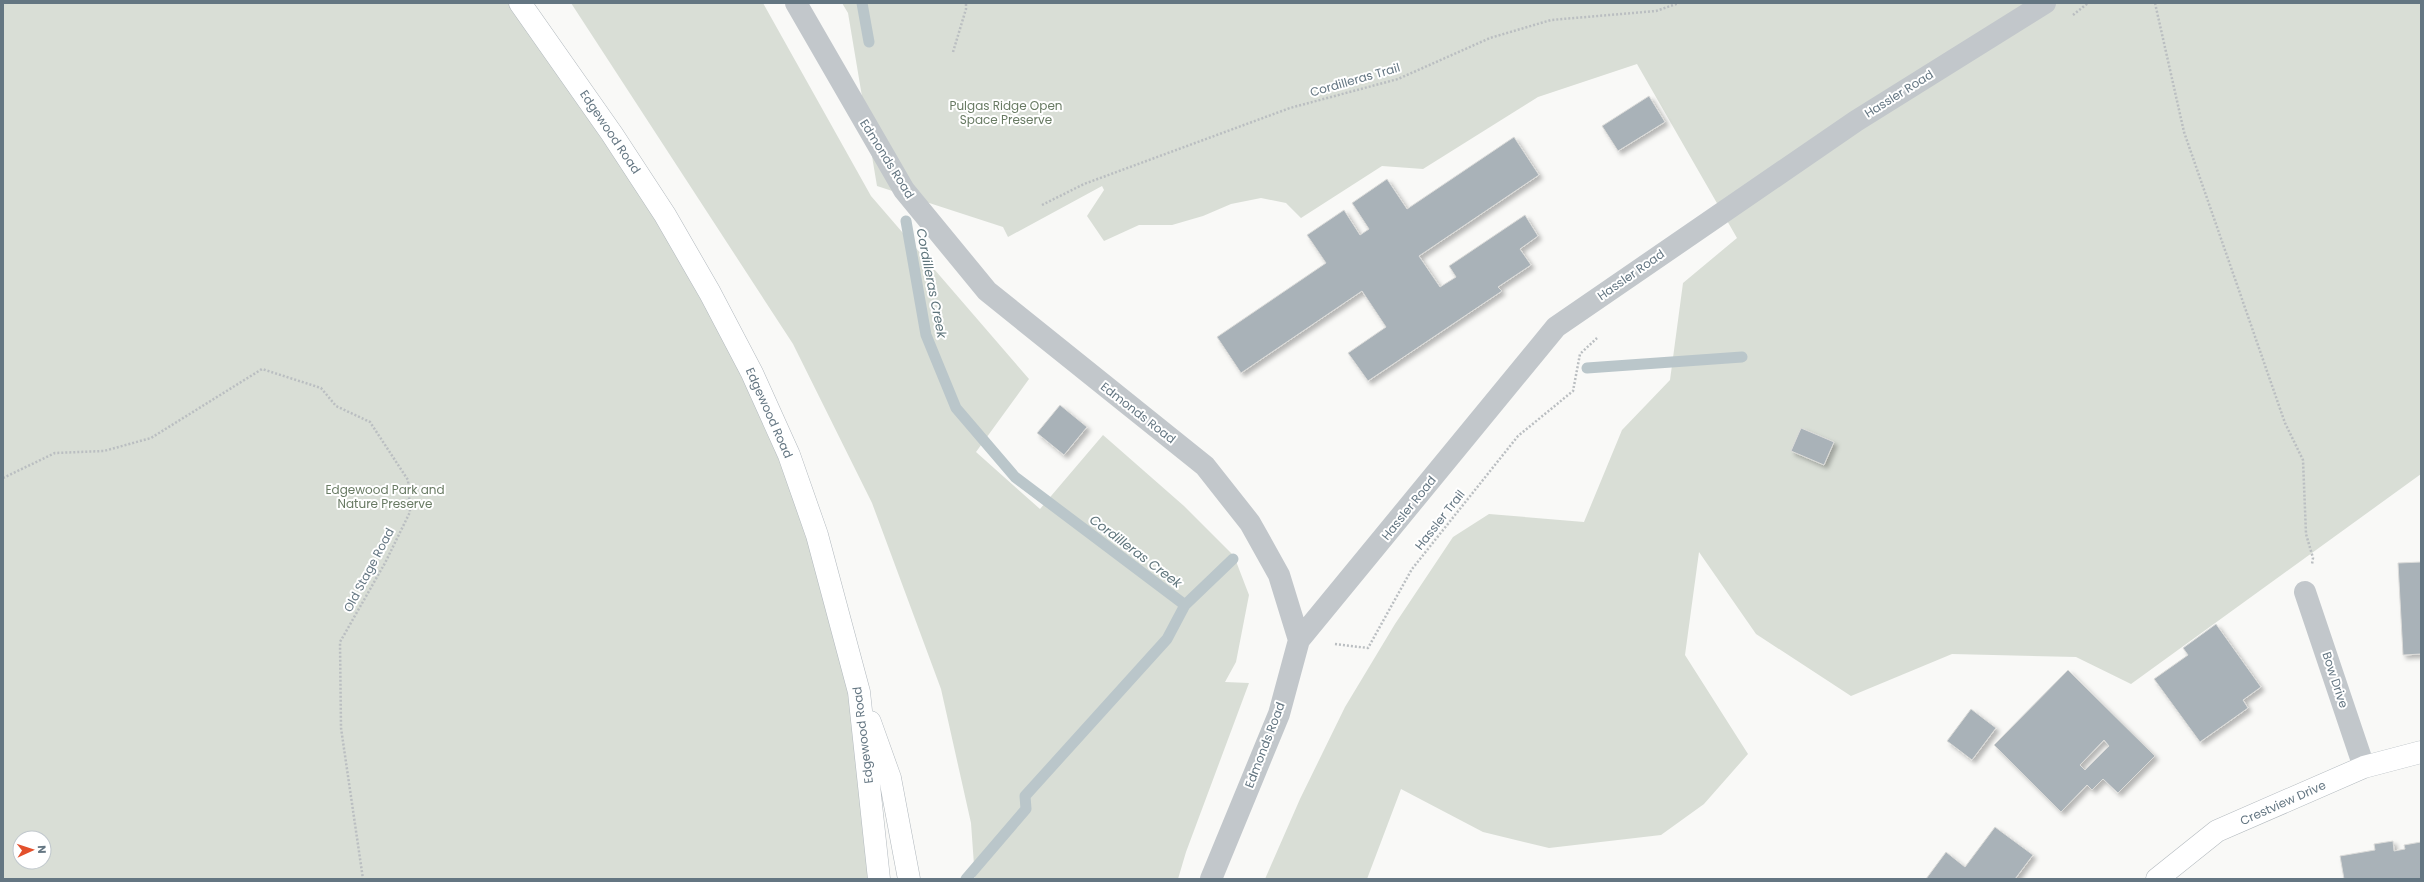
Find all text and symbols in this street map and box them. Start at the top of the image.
street label: Cordilleras Trail [1308,59,1402,100]
street label: Hassler Road [1861,66,1936,122]
street label: Edgewood Road [576,87,645,177]
park label: Pulgas Ridge Open Space Preserve [949,97,1063,128]
street label: Edmonds Road [856,116,919,202]
water label: Cordilleras Creek [912,226,952,341]
street label: Hassler Road [1594,245,1668,304]
street label: Edgewood Road [742,365,797,461]
street label: Edmonds Road [1097,378,1179,447]
street label: Hassler Road [1377,472,1440,543]
park label: Edgewood Park and Nature Preserve [325,481,445,512]
street label: Hassler Trail [1411,486,1468,553]
water label: Cordilleras Creek [1085,510,1187,593]
street label: Old Stage Road [339,525,398,615]
street label: Bow Drive [2318,650,2353,710]
street label: Edgewood Road [848,686,877,785]
street label: Edmonds Road [1240,699,1289,790]
street label: Crestview Drive [2237,776,2328,829]
north arrow [12,830,52,870]
text: N [34,845,50,854]

